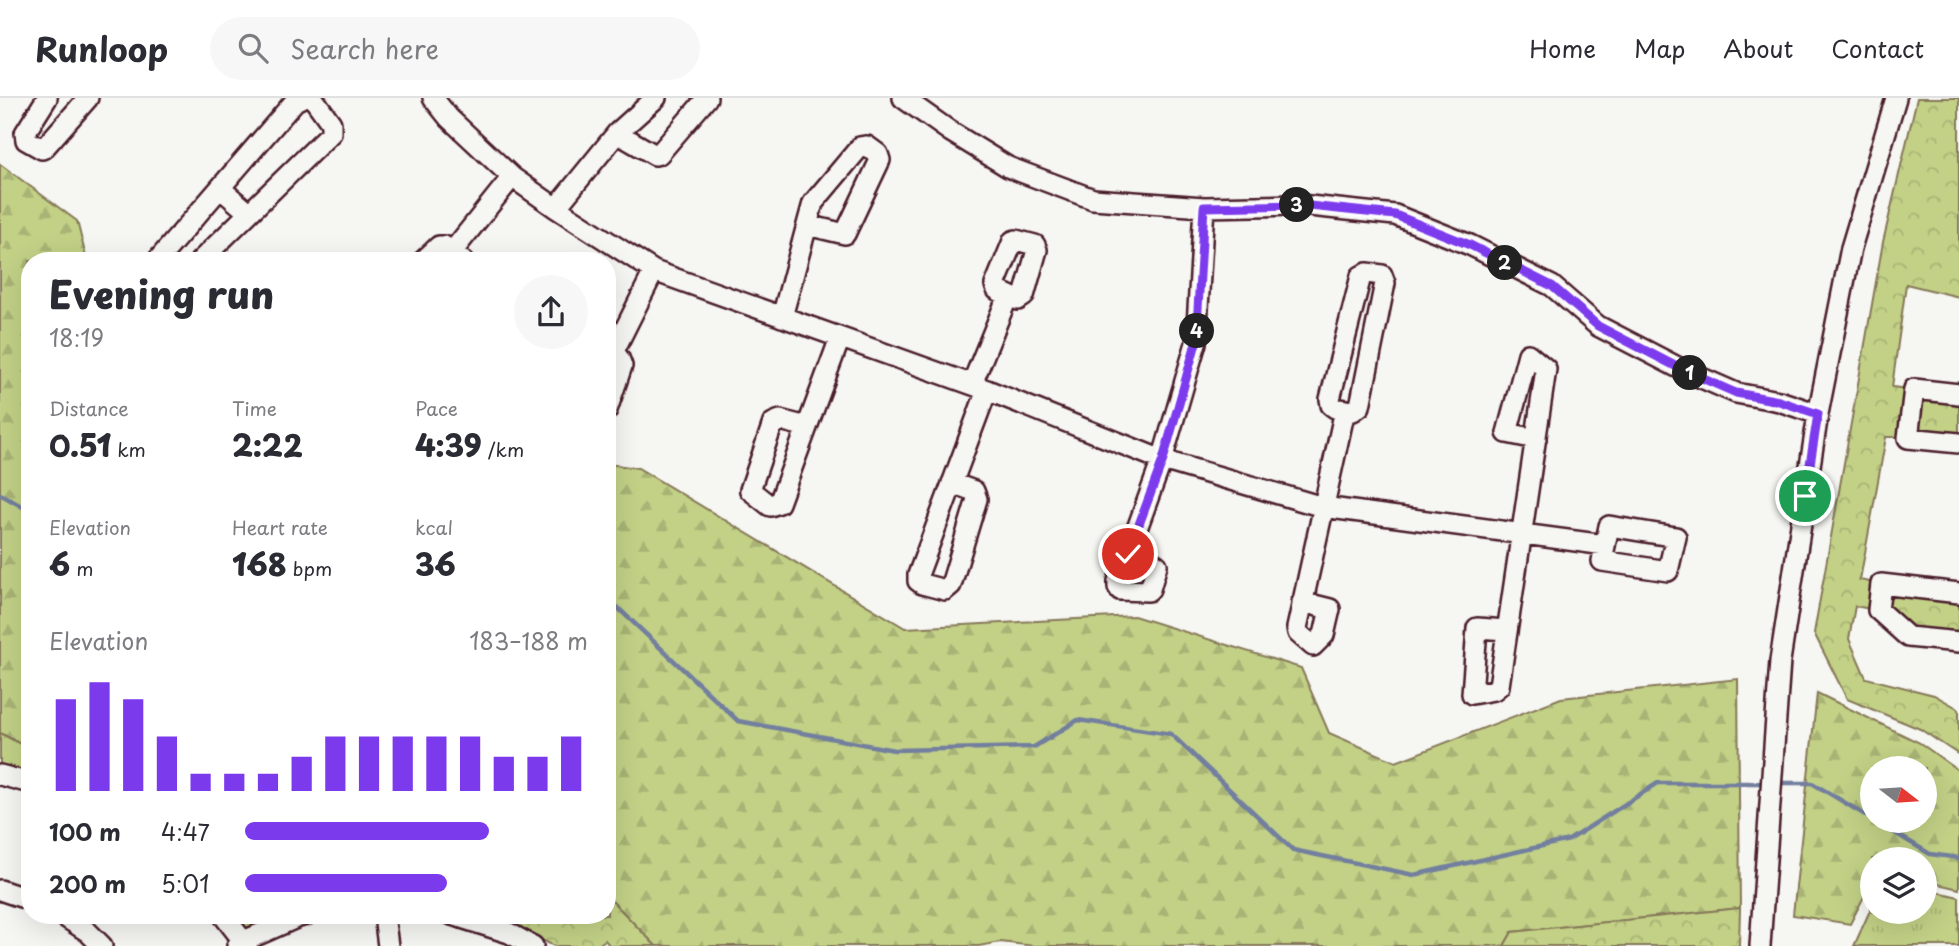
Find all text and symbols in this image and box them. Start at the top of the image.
search box [210,17,700,80]
text: Runloop [35,23,168,73]
icon: search [234,29,272,67]
text: Search here [290,29,439,68]
text: Home [1529,30,1596,66]
text: Map [1634,30,1685,66]
text: About [1723,30,1793,66]
text: Contact [1831,30,1924,66]
pin: 3 [1280,188,1314,222]
text: 3 [1290,190,1303,218]
pin: 2 [1488,246,1522,280]
text: 2 [1498,248,1511,276]
text: Evening run [49,265,274,322]
button: share [514,275,588,349]
pin: 4 [1180,314,1214,348]
text: 4 [1190,316,1203,344]
text: 18:19 [49,320,104,355]
pin: 1 [1672,356,1708,390]
text: 1 [1685,358,1694,386]
text: Distance [49,394,129,422]
text: Time [232,394,277,422]
text: Pace [415,394,458,422]
text: 0.51 [49,422,111,467]
text: 2:22 [232,422,303,467]
text: 4:39 [415,422,482,467]
text: km [111,435,146,463]
text: /km [482,435,524,463]
pin [1775,466,1835,526]
icon: arrive [1786,477,1824,515]
text: Elevation [49,513,131,541]
text: Heart rate [232,513,328,541]
text: kcal [415,513,453,541]
pin [1098,524,1158,584]
icon: check [1109,535,1147,573]
text: 6 [49,541,70,586]
text: 168 [232,541,287,586]
text: 36 [415,541,456,586]
text: m [70,554,94,582]
text: bpm [287,554,332,582]
text: Elevation [49,623,148,658]
text: 183–188 m [469,623,588,658]
north arrow [1860,756,1937,833]
map controls [1860,756,1937,924]
text: 100 m [49,814,121,849]
text: 4:47 [161,814,210,849]
button: layers [1860,847,1937,924]
text: 200 m [49,866,126,901]
text: 5:01 [161,866,209,901]

